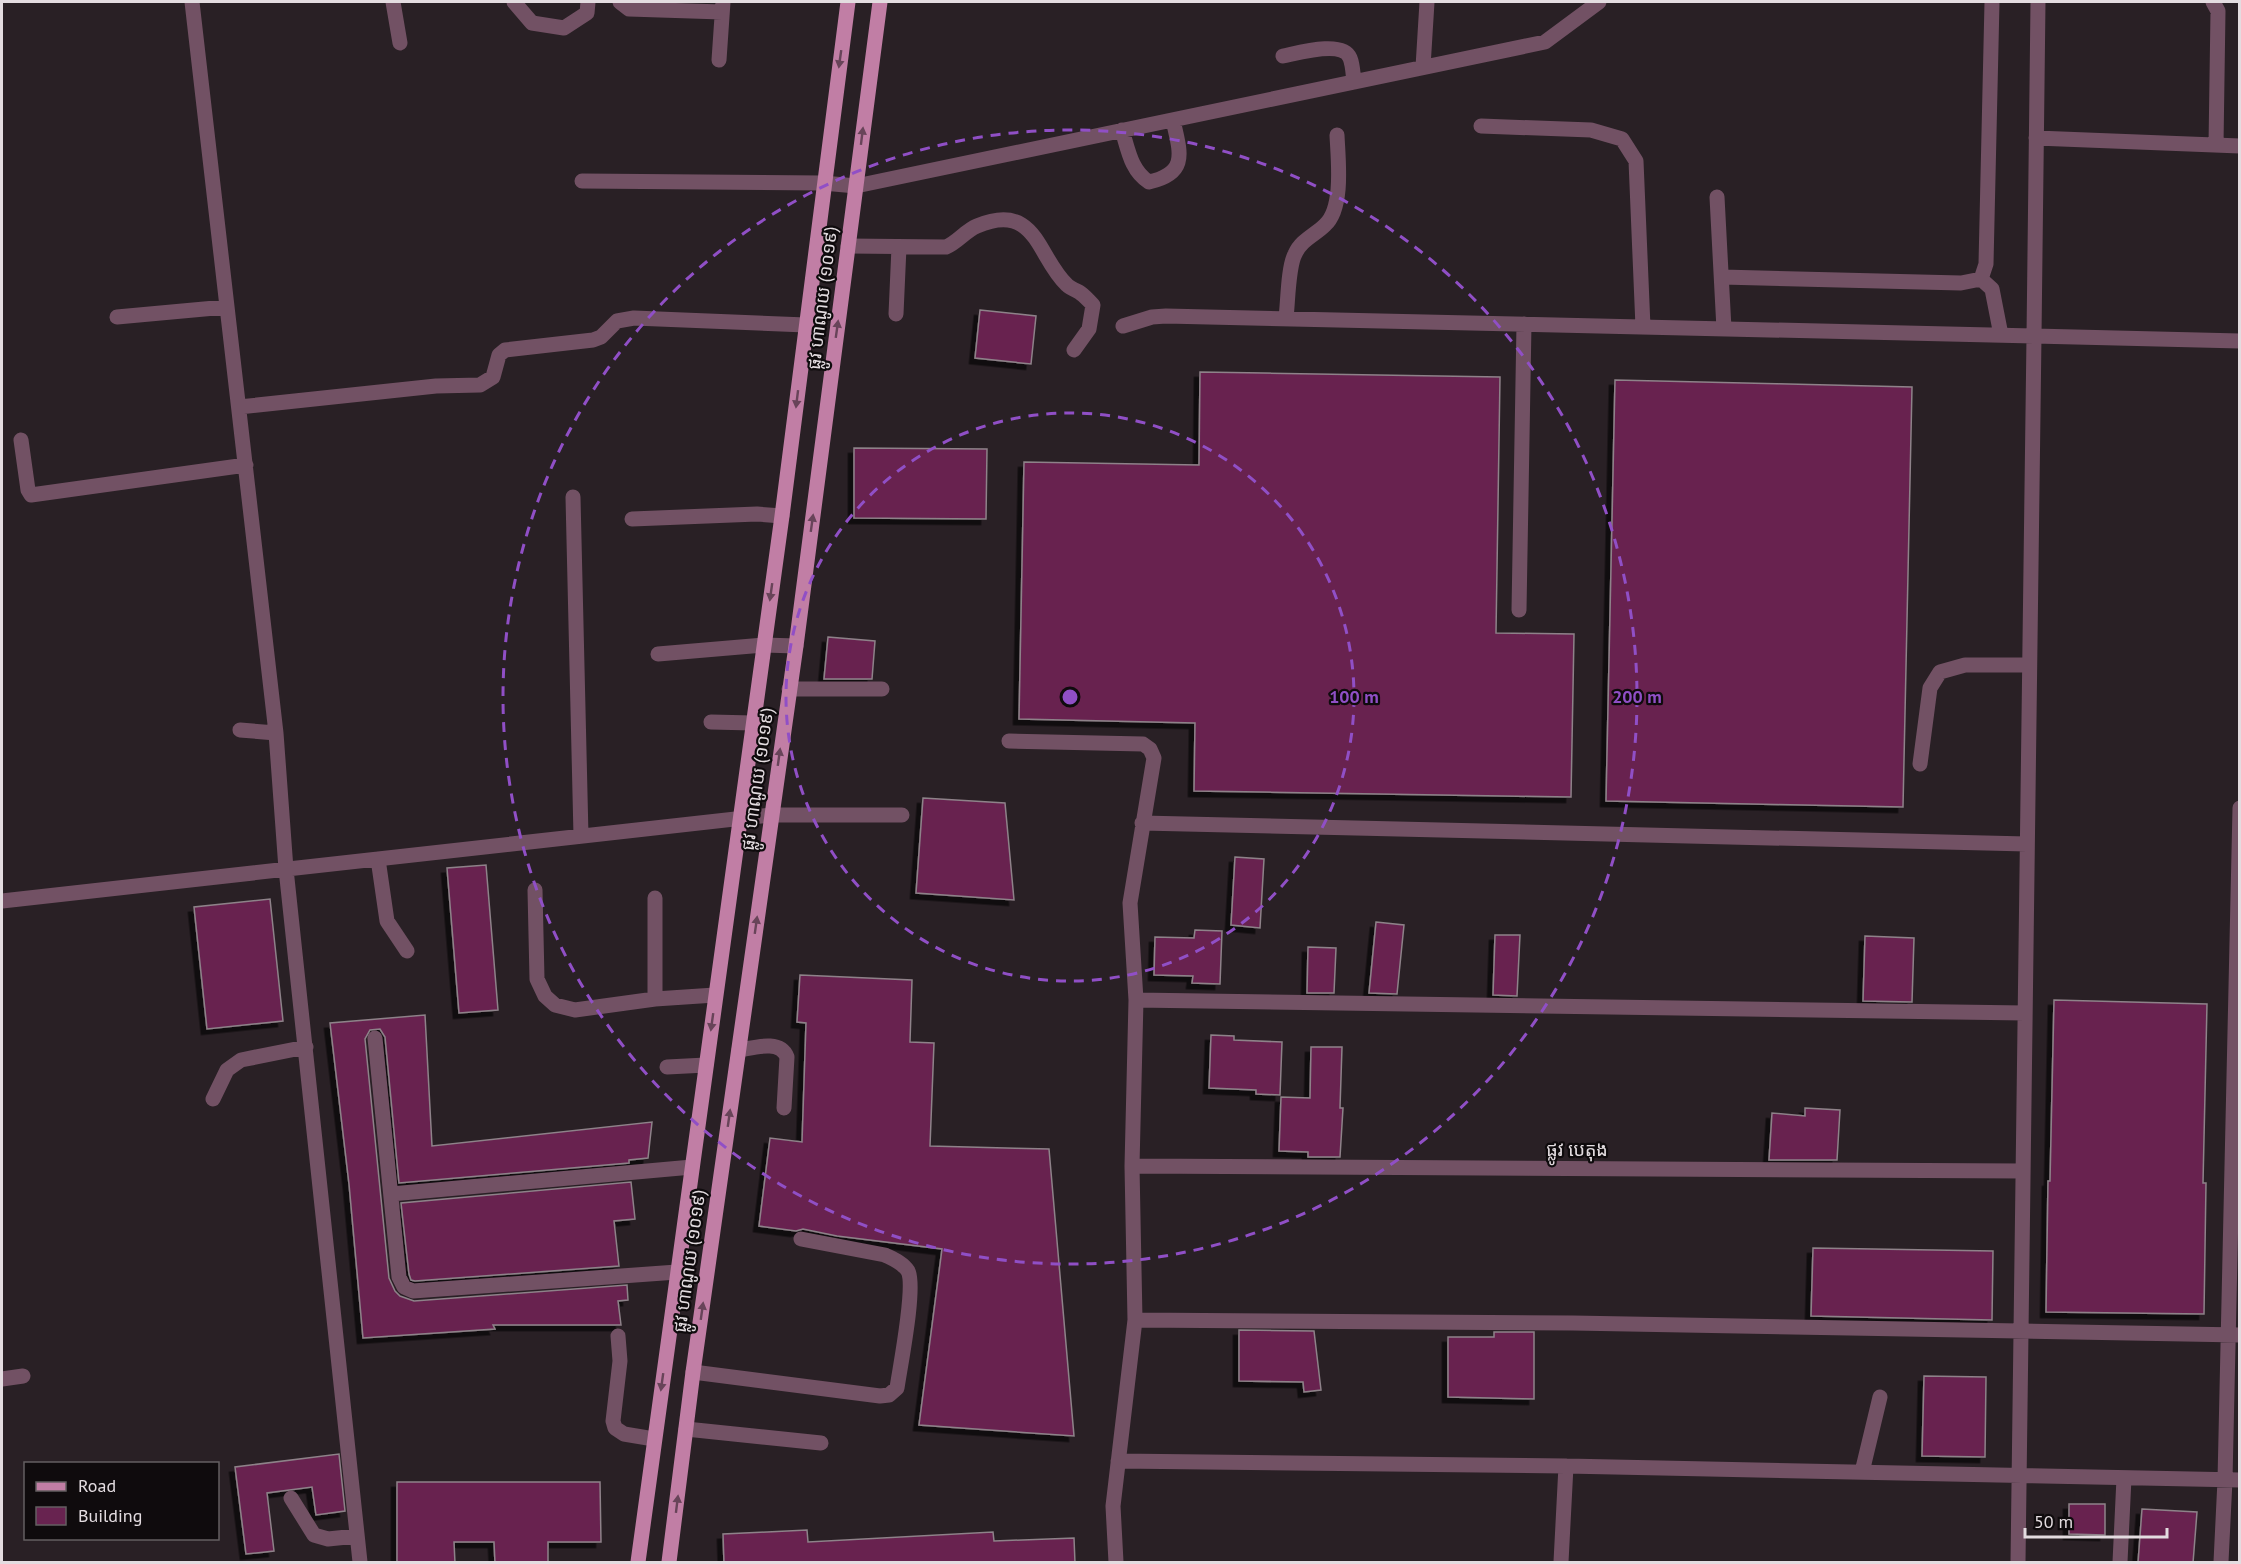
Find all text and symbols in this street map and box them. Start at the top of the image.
one-way arrow [835,50,845,69]
one-way arrow [858,126,867,145]
street label: ផ្លូវ ហាណូយ (១០១៩) [802,225,847,372]
one-way arrow [833,320,842,339]
one-way arrow [792,389,801,408]
one-way arrow [807,513,817,532]
one-way arrow [766,583,776,602]
text: 100 m [1329,685,1379,708]
text: 200 m [1612,685,1662,708]
centre of rings [1060,687,1080,707]
street label: ផ្លូវ ហាណូយ (១០១៩) [736,706,784,853]
one-way arrow [775,748,784,767]
one-way arrow [751,915,760,934]
one-way arrow [707,1013,716,1032]
one-way arrow [725,1108,734,1127]
street label: ផ្លូវ បេតុង [1546,1138,1608,1166]
street label: ផ្លូវ ហាណូយ (១០១៩) [668,1188,716,1335]
one-way arrow [697,1302,707,1321]
one-way arrow [657,1372,666,1391]
legend [24,1462,219,1540]
text: Road [78,1474,116,1497]
one-way arrow [672,1495,681,1514]
scale bar [2025,1501,2168,1539]
text: Building [78,1504,142,1527]
text: 50 m [2034,1510,2073,1533]

